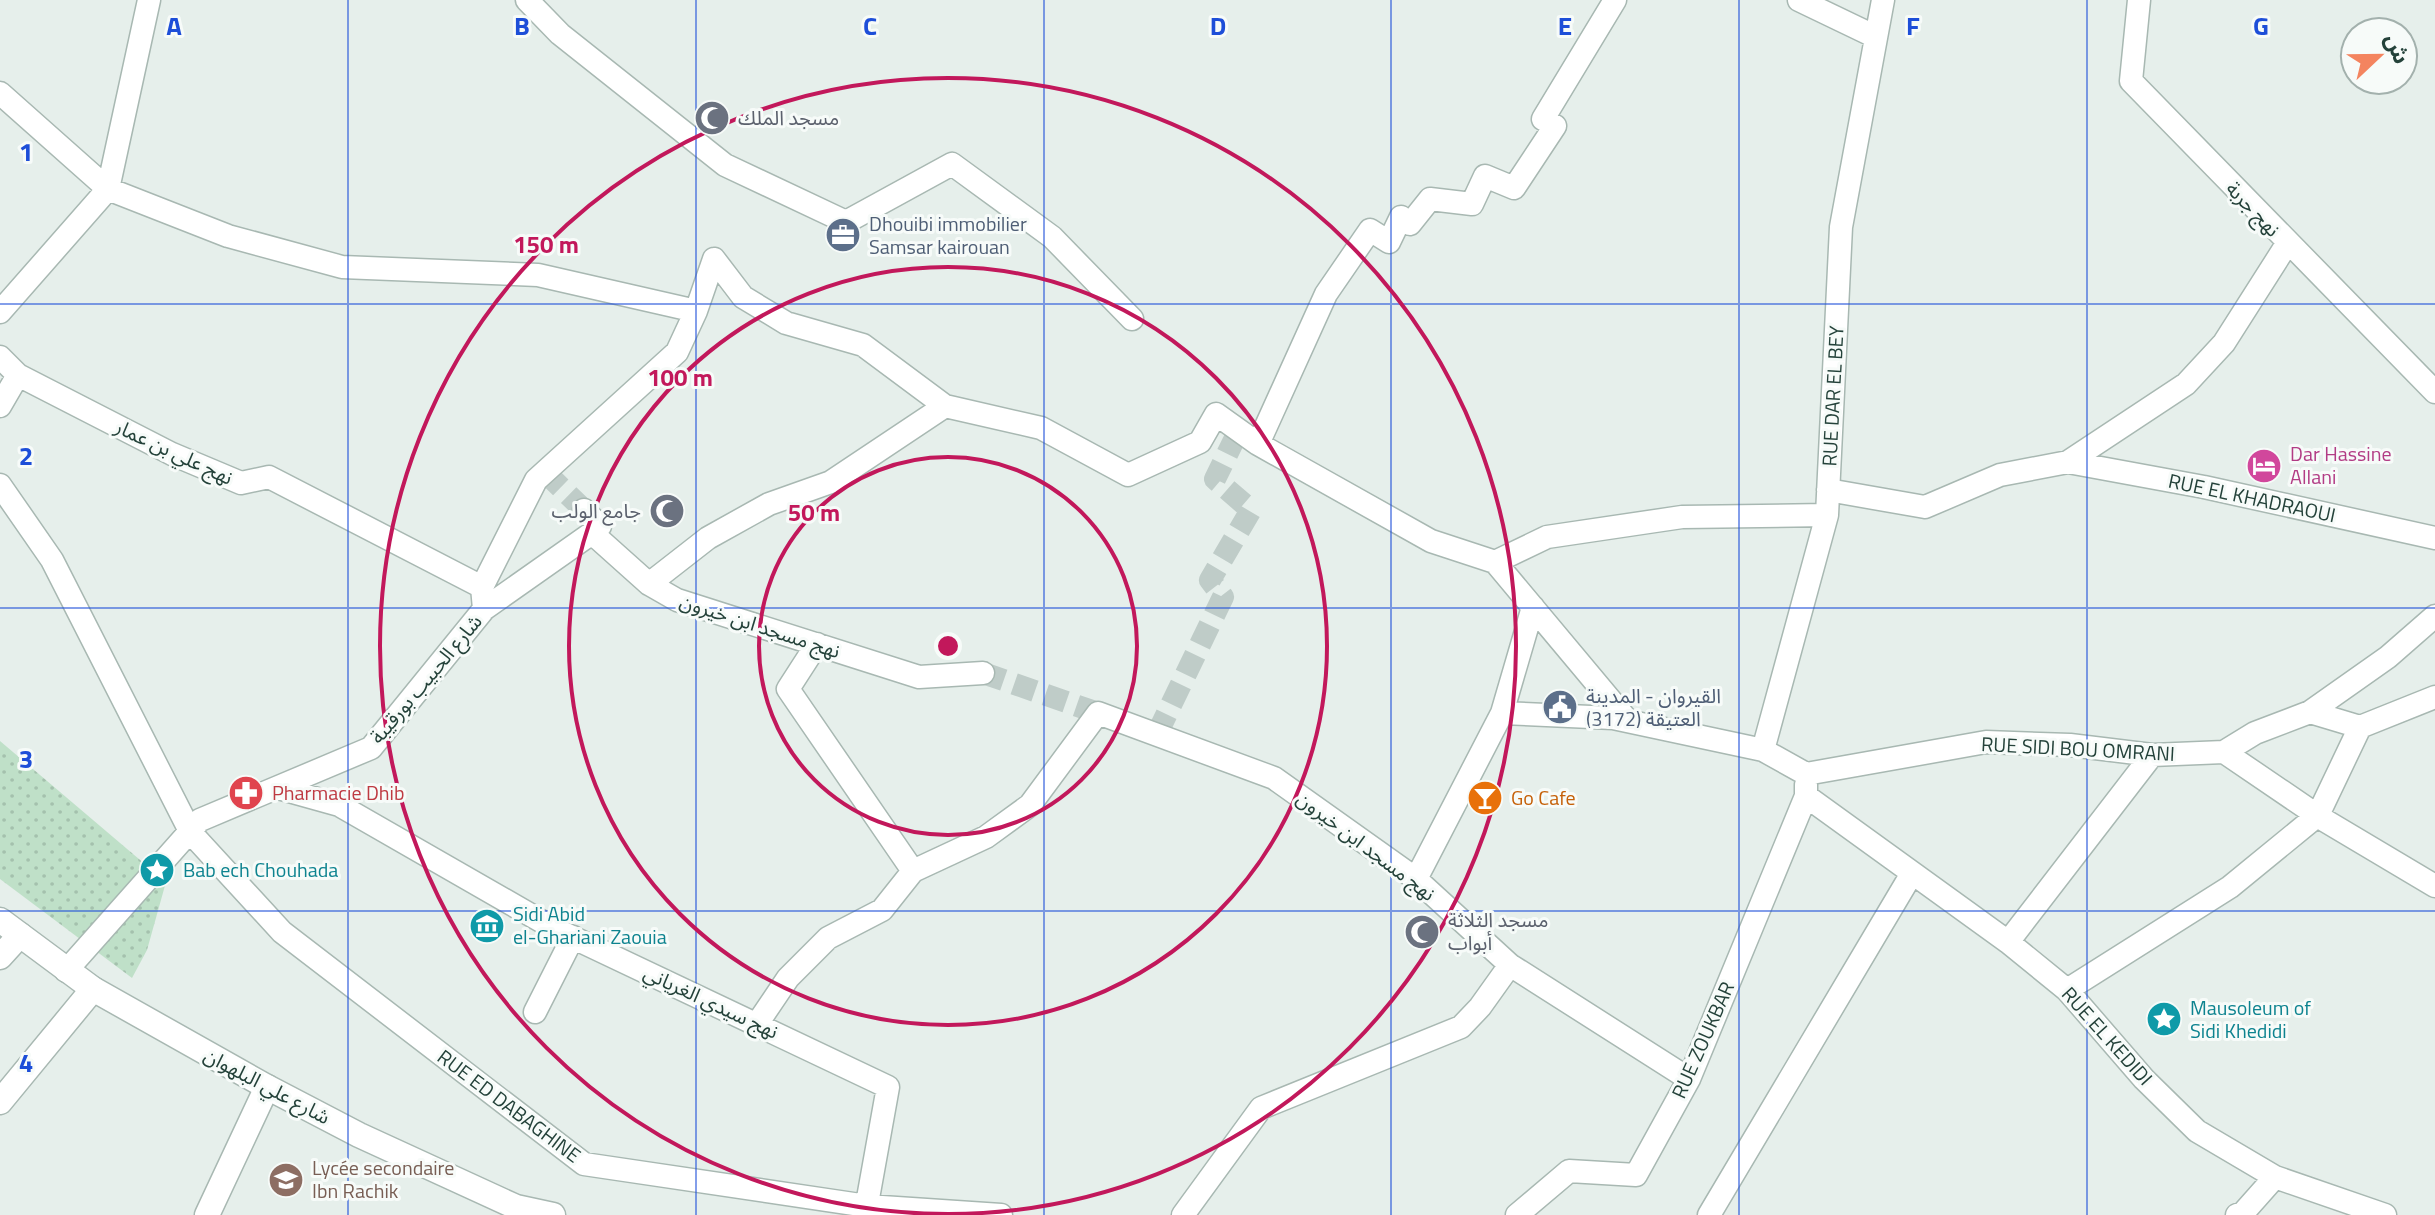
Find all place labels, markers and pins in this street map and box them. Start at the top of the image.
mosque icon: مسجد الملك [693,99,731,137]
place label: مسجد الملك [738,102,839,133]
place label: Dhouibi immobilier Samsar kairouan [869,208,1027,262]
office icon: Dhouibi immobilier Samsar kairouan [824,216,862,254]
place label: Dar Hassine Allani [2290,438,2392,492]
hotel icon: Dar Hassine Allani [2245,447,2283,485]
mosque icon: جامع الولب [648,492,686,530]
place label: جامع الولب [551,495,641,526]
centre of rings [934,632,962,660]
place label: القيروان - المدينة العتيقة (3172) [1586,680,1721,734]
public building icon: القيروان - المدينة العتيقة (3172) [1541,688,1579,726]
pharmacy icon: Pharmacie Dhib [227,774,265,812]
place label: Pharmacie Dhib [272,777,404,808]
bar icon: Go Cafe [1466,779,1504,817]
place label: Go Cafe [1511,782,1576,813]
place icon: Bab ech Chouhada [138,851,176,889]
place label: Bab ech Chouhada [183,854,338,885]
place label: Sidi Abid el-Ghariani Zaouia [513,898,667,952]
place label: مسجد الثلاثة أبواب [1448,904,1548,958]
museum icon: Sidi Abid el-Ghariani Zaouia [468,907,506,945]
mosque icon: مسجد الثلاثة أبواب [1403,913,1441,951]
place label: Mausoleum of Sidi Khedidi [2190,992,2311,1046]
place icon: Mausoleum of Sidi Khedidi [2145,1000,2183,1038]
place label: Lycée secondaire Ibn Rachik [312,1152,454,1206]
school or university icon: Lycée secondaire Ibn Rachik [267,1161,305,1199]

